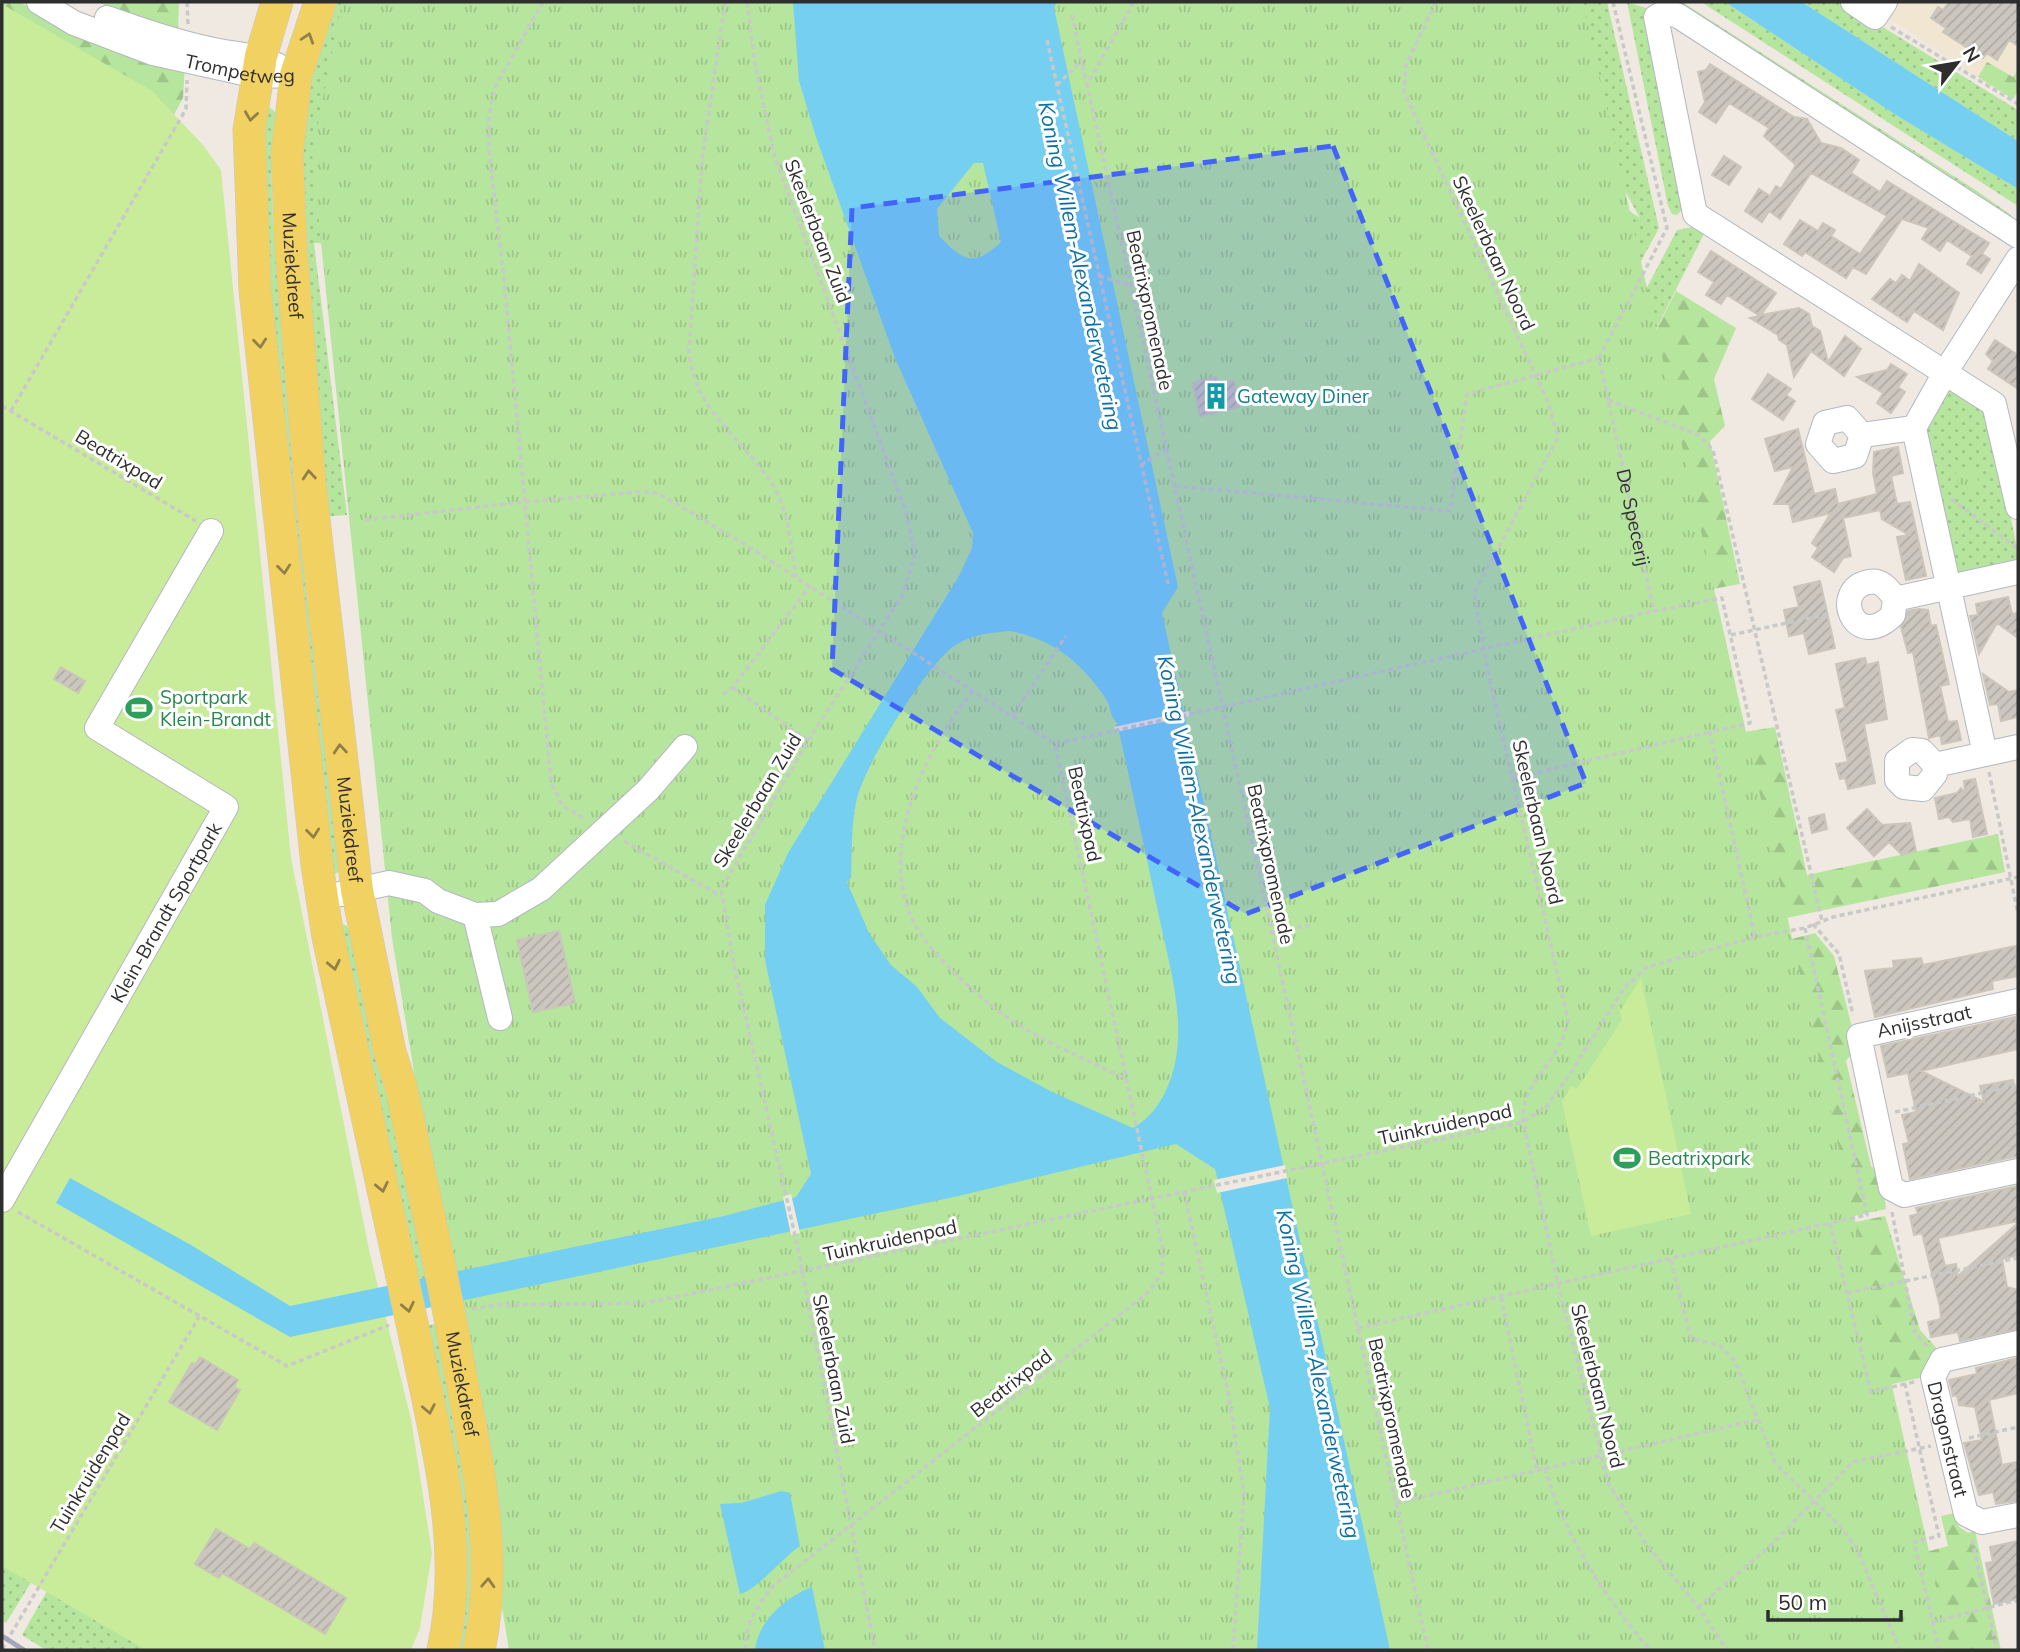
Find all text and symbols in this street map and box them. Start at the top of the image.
north arrow [1922,28,1992,98]
one-way arrow [300,33,314,45]
text: N [1958,42,1986,67]
street label: Trompetweg [183,48,295,88]
water label: Koning Willem-Alexanderwetering [1033,99,1129,433]
one-way arrow [244,110,259,122]
street label: Skeelerbaan Zuid [780,156,856,306]
street label: Skeelerbaan Noord [1448,172,1540,334]
street label: Muziekdreef [277,212,309,320]
street label: Beatrixpromenade [1121,228,1179,392]
one-way arrow [252,338,267,349]
building icon: Gateway Diner [1201,381,1231,411]
place label: Gateway Diner [1237,384,1369,408]
street label: Beatrixpad [71,424,167,494]
street label: De Specerij [1611,466,1656,568]
one-way arrow [302,469,317,480]
one-way arrow [276,563,291,575]
water label: Koning Willem-Alexanderwetering [1152,653,1248,987]
place label: Sportpark Klein-Brandt [160,685,271,731]
sports icon: Sportpark Klein-Brandt [124,693,154,723]
street label: Skeelerbaan Zuid [708,729,806,871]
street label: Skeelerbaan Noord [1507,737,1569,907]
one-way arrow [333,743,348,754]
street label: Beatrixpad [1063,764,1107,864]
street label: Muziekdreef [332,775,368,885]
street label: Beatrixpromenade [1242,782,1300,946]
street label: Klein-Brandt Sportpark [105,818,227,1007]
one-way arrow [305,828,320,839]
one-way arrow [326,959,341,971]
street label: Anijsstraat [1875,999,1974,1043]
street label: Tuinkruidenpad [1376,1098,1514,1150]
sports icon: Beatrixpark [1612,1143,1642,1173]
place label: Beatrixpark [1648,1146,1751,1170]
one-way arrow [374,1181,389,1193]
water label: Koning Willem-Alexanderwetering [1271,1207,1367,1541]
street label: Tuinkruidenpad [821,1214,959,1266]
street label: Skeelerbaan Zuid [808,1292,860,1446]
one-way arrow [400,1301,415,1313]
street label: Skeelerbaan Noord [1566,1302,1630,1470]
street label: Muziekdreef [441,1329,484,1439]
street label: Beatrixpromenade [1363,1336,1421,1500]
street label: Beatrixpad [965,1344,1057,1422]
street label: Dragonstraat [1922,1379,1974,1500]
one-way arrow [421,1403,436,1415]
street label: Tuinkruidenpad [45,1409,135,1537]
one-way arrow [481,1577,496,1588]
scale bar [1768,1578,1901,1622]
text: 50 m [1778,1589,1827,1615]

